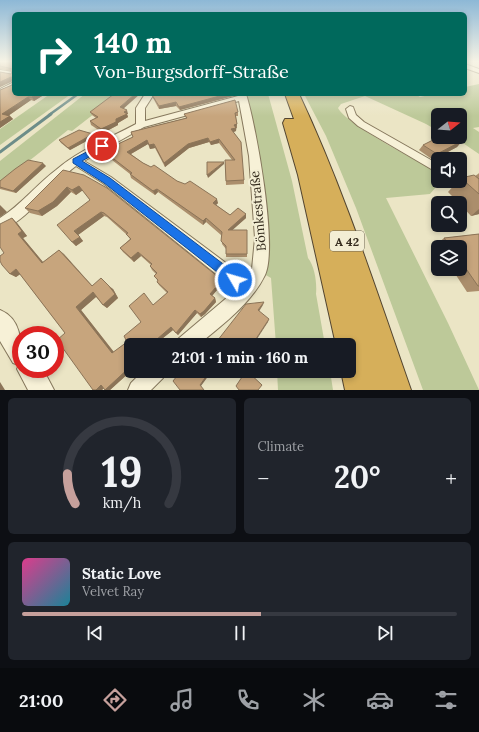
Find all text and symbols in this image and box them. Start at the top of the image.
text: 140 m [94,25,172,61]
icon: right [28,28,80,80]
text: Von-Burgsdorff-Straße [94,60,289,83]
north arrow [431,108,467,144]
map controls [431,108,467,276]
pin [85,129,119,163]
icon: arrive [91,135,113,157]
button: sound [431,152,467,188]
street label: Bömkestraße [246,170,270,252]
button: search [431,196,467,232]
road number: A 42 [330,231,364,251]
button: layers [431,240,467,276]
position arrow [214,259,256,301]
speed limit sign: 30 [12,326,64,378]
text: 21:01 · 1 min · 160 m [172,348,308,367]
text: Climate [258,438,304,455]
text: 19 [101,445,142,498]
text: 20° [334,458,381,496]
text: − [258,464,269,492]
text: + [445,464,457,492]
text: km/h [102,494,141,513]
text: Static Love [82,564,161,583]
text: Velvet Ray [82,583,144,600]
icon: previous [84,622,106,644]
icon: pause [229,622,251,644]
icon: next [374,622,396,644]
icon: directions [101,686,129,714]
icon: music [168,686,196,714]
icon: phone [234,686,262,714]
icon: climate [300,686,328,714]
icon: car [366,686,394,714]
icon: filters [432,686,460,714]
text: 21:00 [19,689,63,712]

